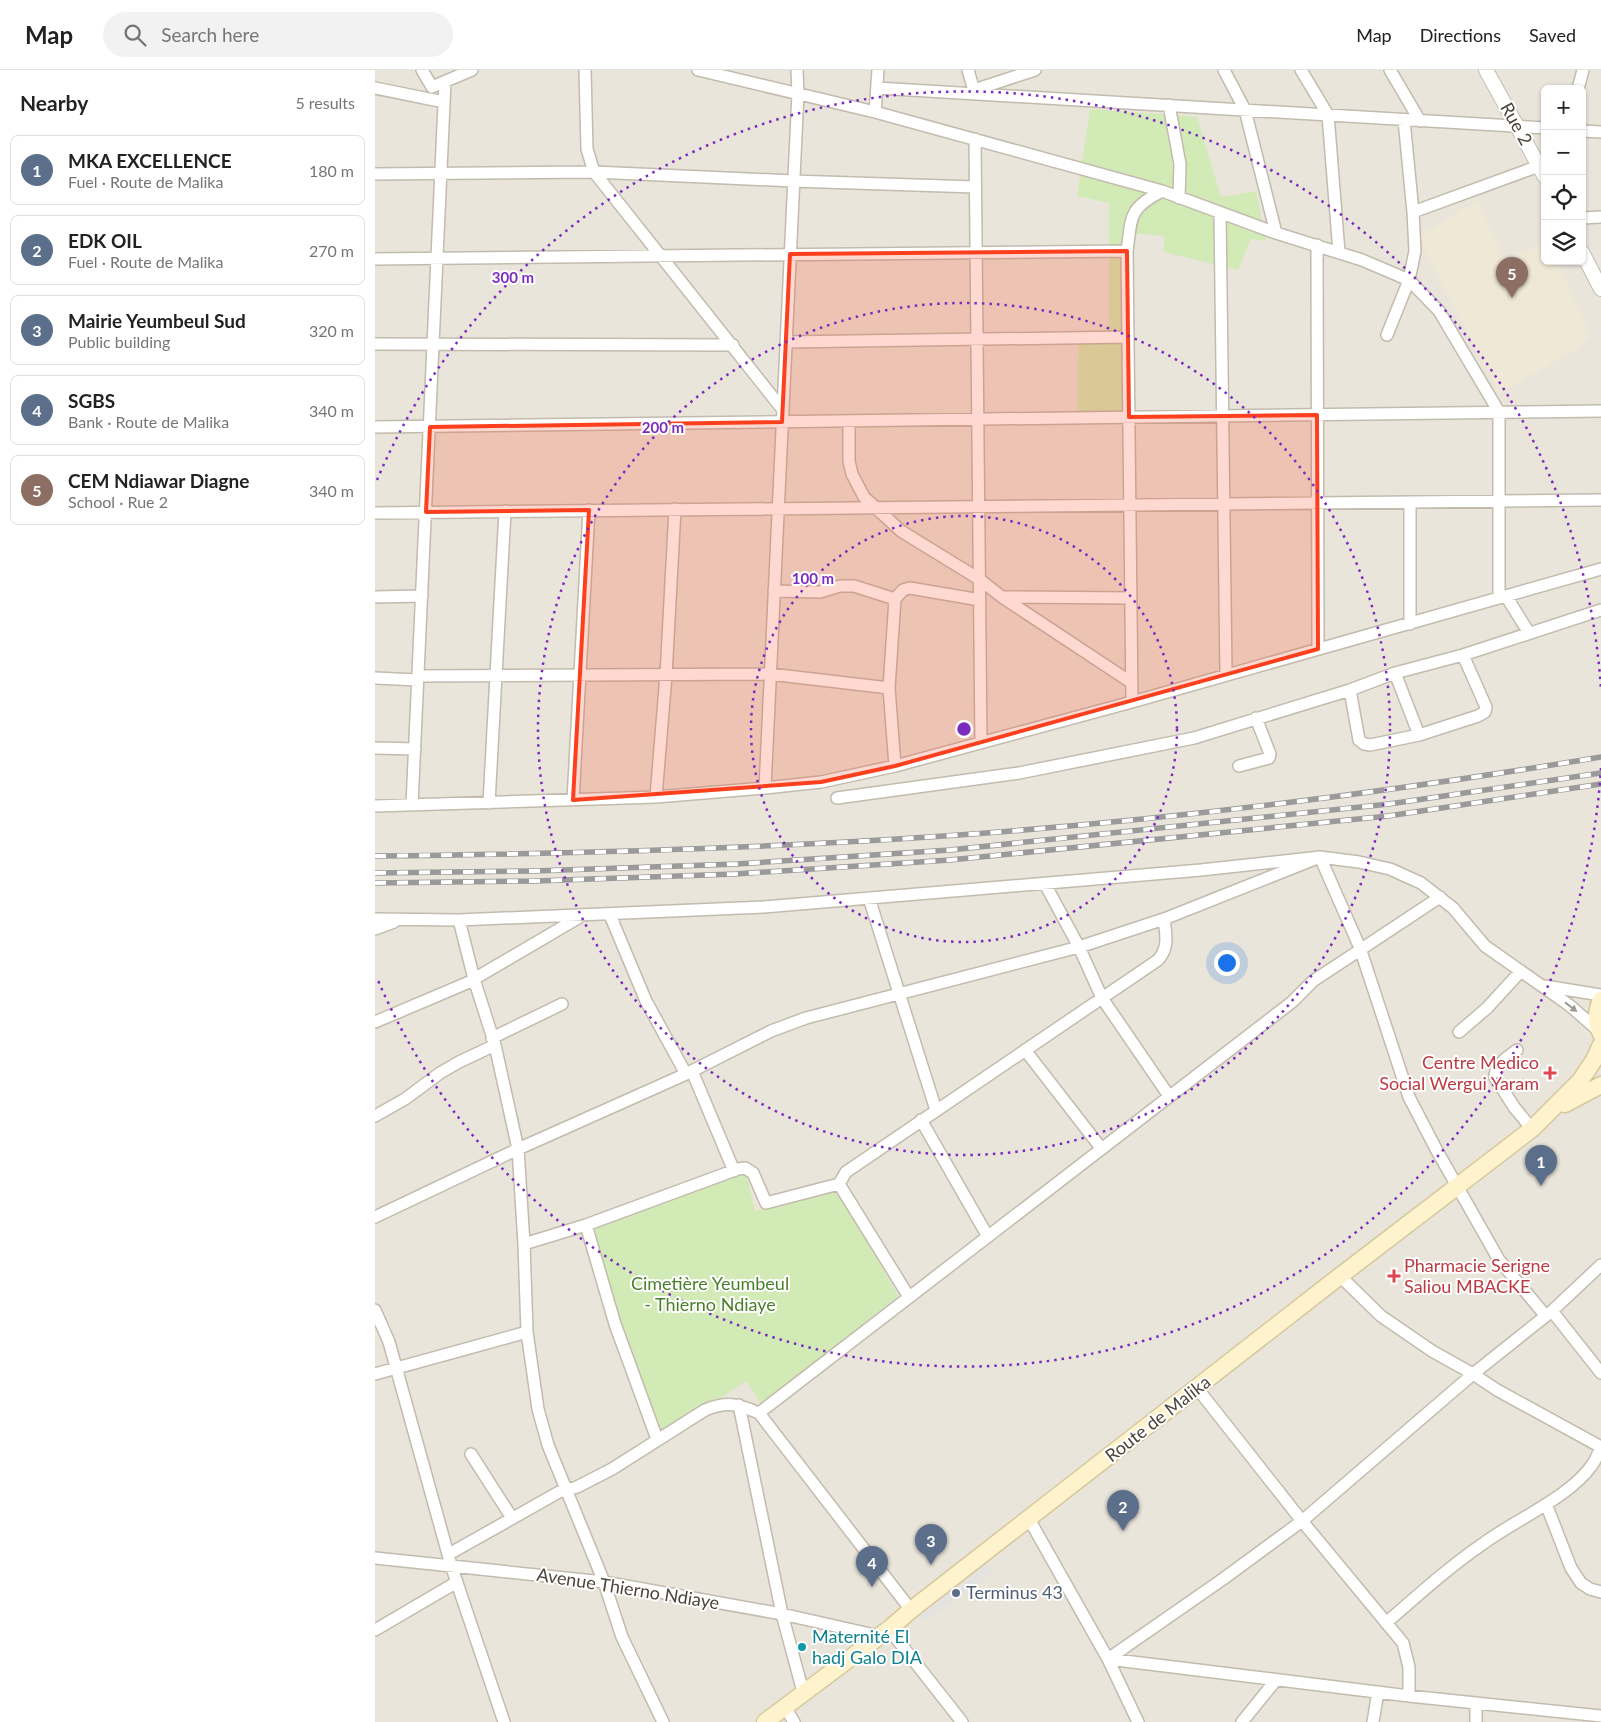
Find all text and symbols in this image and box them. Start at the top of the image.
search box [103,12,453,57]
text: Map [25,20,73,49]
icon: search [121,21,149,49]
text: Search here [161,23,259,46]
text: Map [1356,24,1392,46]
text: Directions [1420,24,1501,46]
text: Saved [1529,24,1576,46]
map controls [1541,85,1586,265]
button: + [1541,85,1586,130]
text: Nearby [20,90,88,115]
text: 5 results [295,93,355,112]
street label: Rue 2 [1496,98,1538,149]
button: − [1541,130,1586,175]
text: MKA EXCELLENCE [68,149,232,172]
text: 1 [32,161,42,180]
text: 180 m [309,161,354,180]
text: Fuel · Route de Malika [68,172,223,191]
button: locate [1541,175,1586,220]
button: layers [1541,220,1586,265]
text: EDK OIL [68,229,142,252]
text: 2 [32,241,42,260]
text: 270 m [309,241,354,260]
text: Fuel · Route de Malika [68,252,223,271]
pin: 5 [1496,257,1528,298]
text: 300 m [492,268,534,286]
text: Mairie Yeumbeul Sud [68,309,246,332]
text: 3 [32,321,42,340]
text: 320 m [309,321,354,340]
text: Public building [68,332,170,351]
text: SGBS [68,389,115,412]
text: 4 [32,401,42,420]
text: 340 m [309,401,354,420]
text: Bank · Route de Malika [68,412,229,431]
text: 200 m [642,418,684,436]
text: CEM Ndiawar Diagne [68,469,249,492]
text: 5 [32,481,42,500]
text: 340 m [309,481,354,500]
text: School · Rue 2 [68,492,168,511]
text: 100 m [792,569,834,587]
centre of rings [955,720,973,738]
your location [1214,950,1240,976]
one-way arrow [1564,1002,1578,1012]
place label: Centre Medico Social Wergui Yaram [1379,1051,1539,1094]
marker: Centre Medico Social Wergui Yaram [1543,1066,1557,1080]
pin: 1 [1525,1145,1557,1186]
place label: Pharmacie Serigne Saliou MBACKE [1404,1254,1550,1297]
marker: Pharmacie Serigne Saliou MBACKE [1388,1270,1400,1282]
park label: Cimetière Yeumbeul - Thierno Ndiaye [631,1272,789,1315]
street label: Route de Malika [1100,1370,1214,1466]
pin: 2 [1107,1490,1139,1531]
pin: 3 [915,1524,947,1565]
pin: 4 [856,1546,888,1587]
street label: Avenue Thierno Ndiaye [535,1563,721,1613]
place label: Terminus 43 [966,1581,1063,1603]
marker: Terminus 43 [950,1587,962,1599]
place label: Maternité El hadj Galo DIA [812,1625,923,1668]
marker: Maternité El hadj Galo DIA [796,1641,808,1653]

